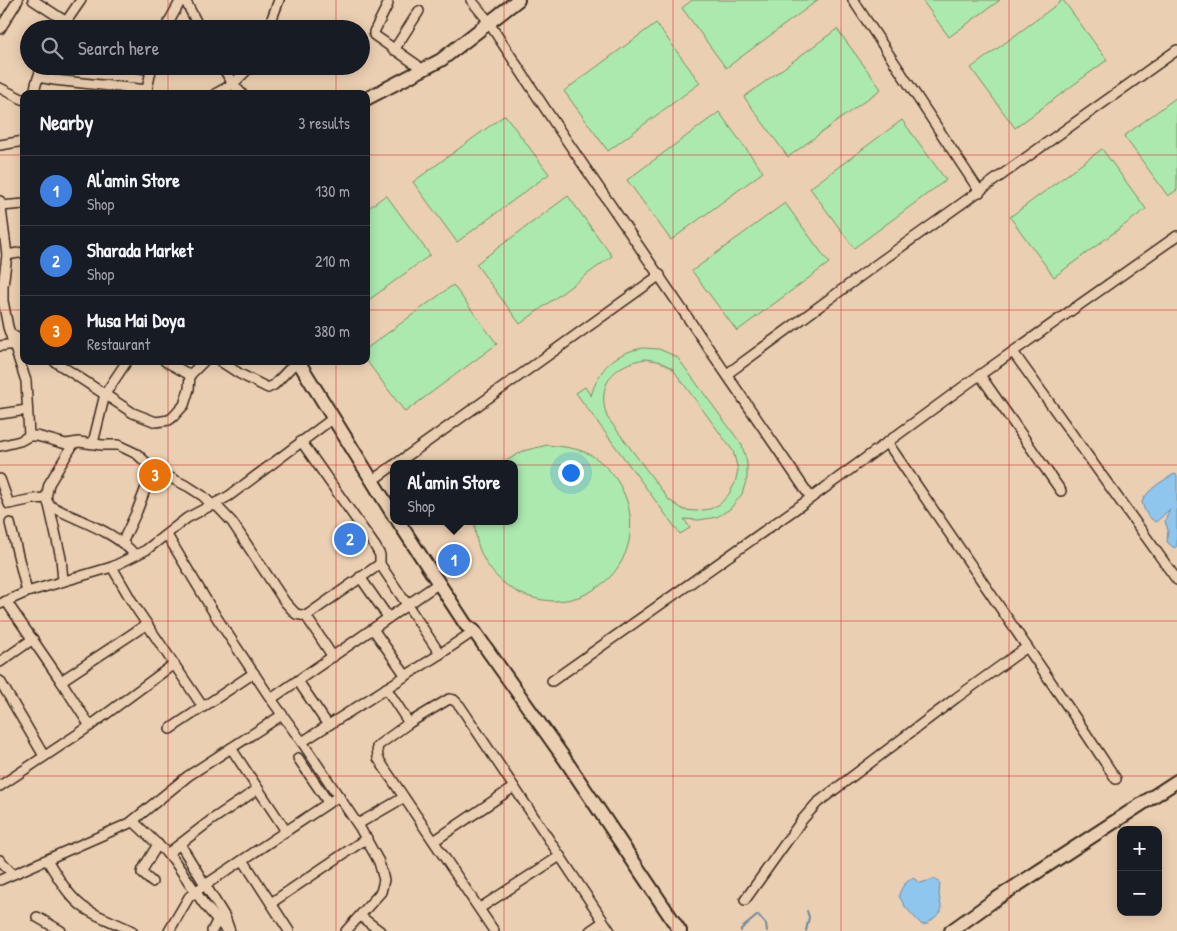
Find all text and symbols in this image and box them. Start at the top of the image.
search box [20,20,370,75]
icon: search [38,34,66,62]
text: Search here [78,35,159,61]
text: Nearby [40,108,93,137]
text: 3 results [298,112,350,134]
text: Al'amin Store [87,167,180,193]
text: 1 [53,180,59,202]
text: 130 m [315,180,350,202]
text: Shop [87,193,114,215]
text: Sharada Market [87,237,193,263]
text: 2 [52,250,60,272]
text: 210 m [315,250,350,272]
text: Shop [87,263,114,285]
text: Musa Mai Doya [87,307,185,333]
text: 3 [52,320,60,342]
text: 380 m [314,320,350,342]
text: Restaurant [87,333,150,355]
pin: 3 [139,456,171,494]
popup [390,460,518,525]
your location [558,460,584,486]
text: Al'amin Store [408,469,500,495]
text: Shop [408,495,435,517]
pin: 2 [334,520,366,558]
pin: 1 [438,541,470,579]
map controls [1117,826,1162,916]
button: + [1117,826,1162,871]
button: − [1117,871,1162,916]

